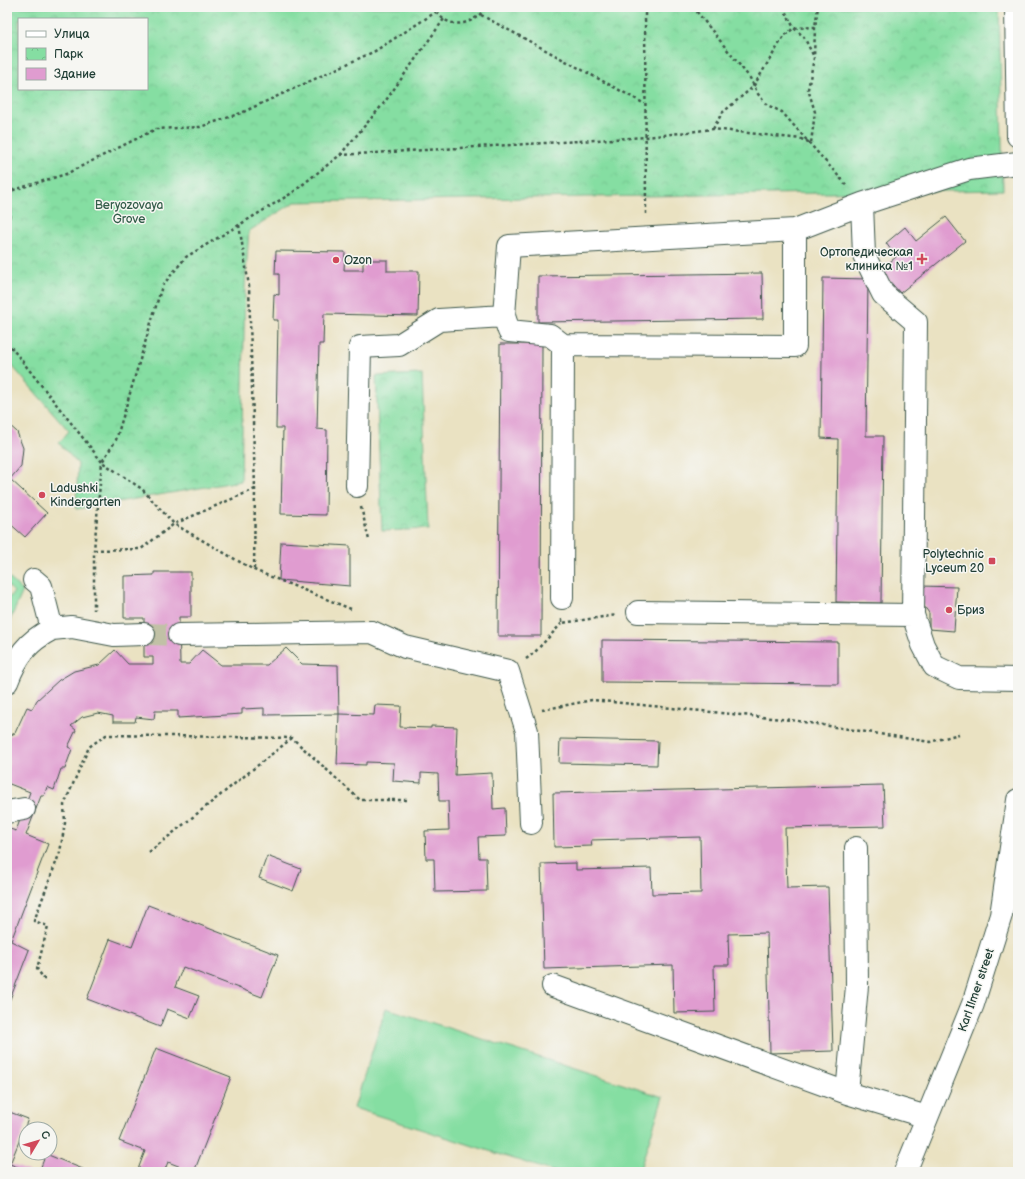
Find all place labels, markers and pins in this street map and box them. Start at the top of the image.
place label: Ортопедическая клиника №1 [820,245,913,274]
place label: Ozon [344,253,372,268]
marker: Ортопедическая клиника №1 [916,253,928,265]
marker: Ozon [331,255,341,265]
place label: Ladushki Kindergarten [50,481,121,510]
marker: Ladushki Kindergarten [37,490,47,500]
place label: Polytechnic Lyceum 20 [923,547,984,576]
marker: Polytechnic Lyceum 20 [987,556,997,566]
place label: Бриз [957,603,985,618]
marker: Бриз [944,605,954,615]

